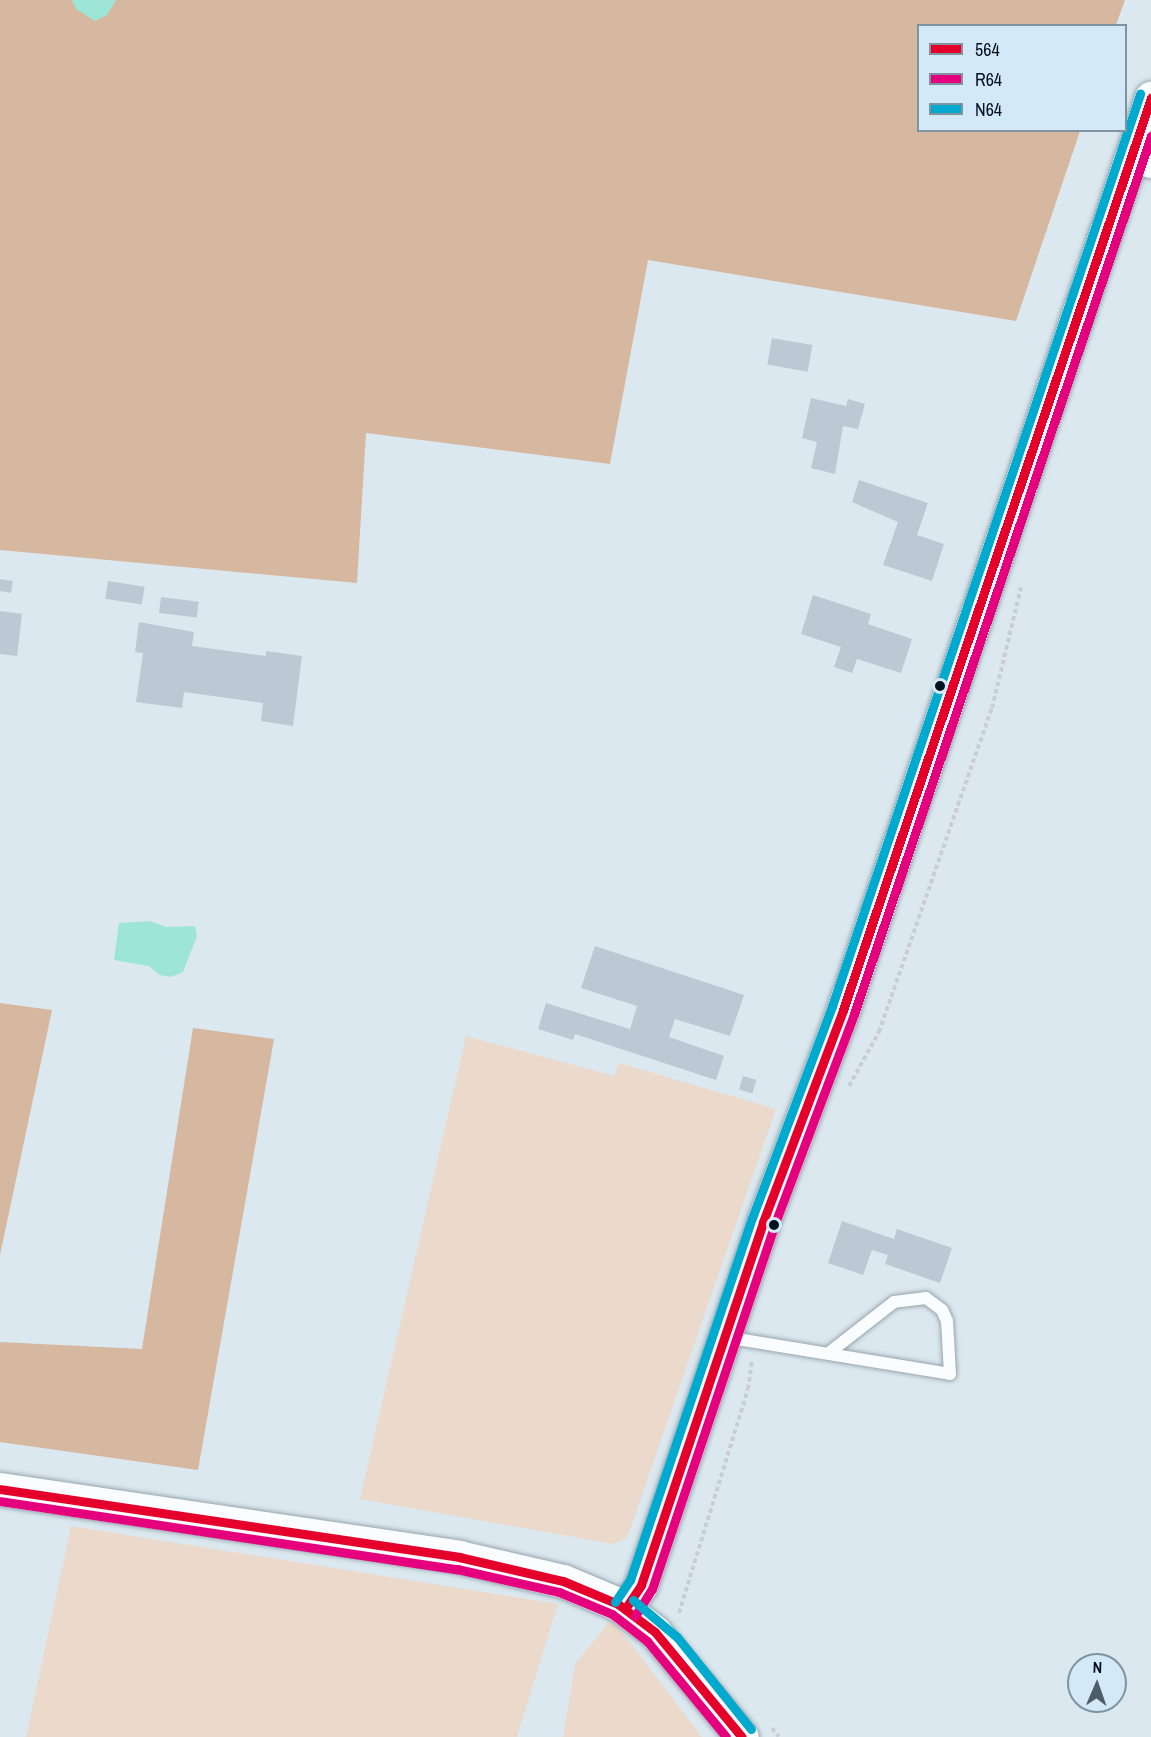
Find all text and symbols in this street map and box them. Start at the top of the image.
legend [917,24,1127,132]
text: 564 [975,37,1000,62]
text: R64 [975,67,1002,92]
text: N64 [975,97,1002,122]
unlabelled marker [934,680,946,692]
unlabelled marker [768,1219,780,1231]
north arrow [1067,1653,1127,1713]
text: N [1092,1656,1103,1678]

